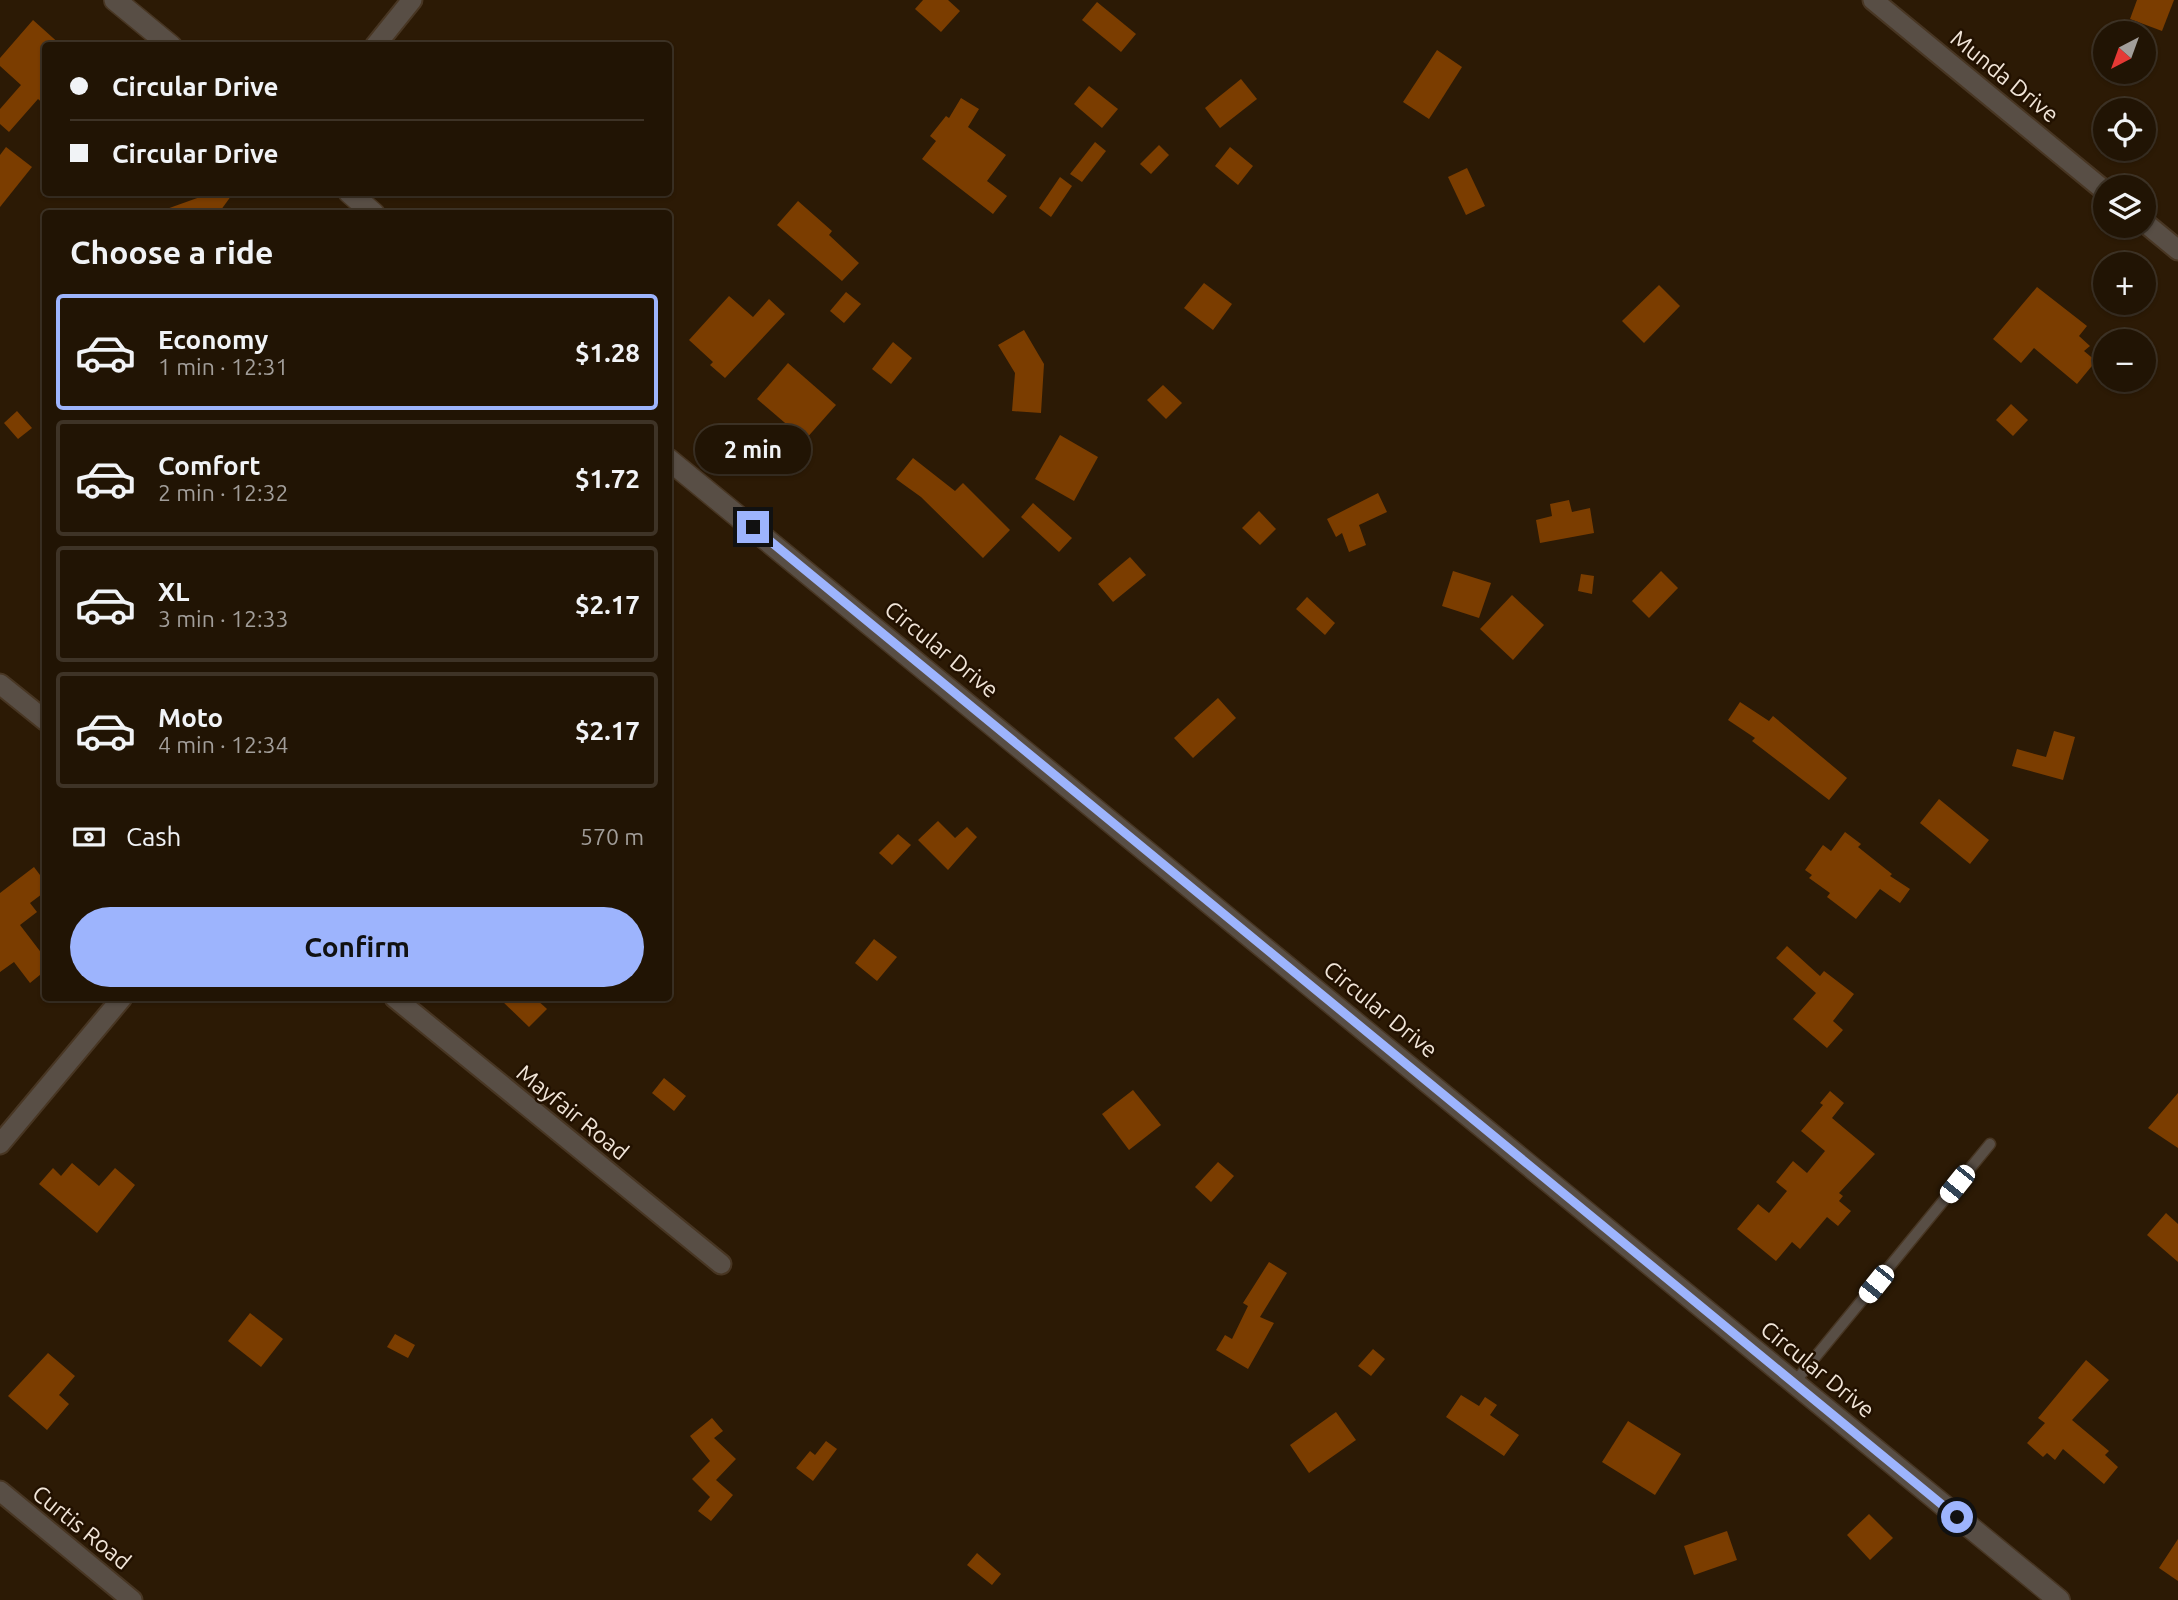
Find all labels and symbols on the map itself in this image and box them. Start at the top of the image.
north arrow [2093,21,2156,84]
street label: Munda Drive [1946,25,2064,127]
callout: 2 min [695,426,811,475]
route end [737,511,769,543]
street label: Circular Drive [880,596,1004,702]
street label: Circular Drive [1319,956,1443,1062]
street label: Mayfair Road [512,1059,634,1165]
car [1936,1161,1979,1207]
car [1855,1261,1898,1307]
street label: Circular Drive [1756,1316,1880,1422]
street label: Curtis Road [28,1480,136,1574]
route start [1941,1501,1973,1533]

